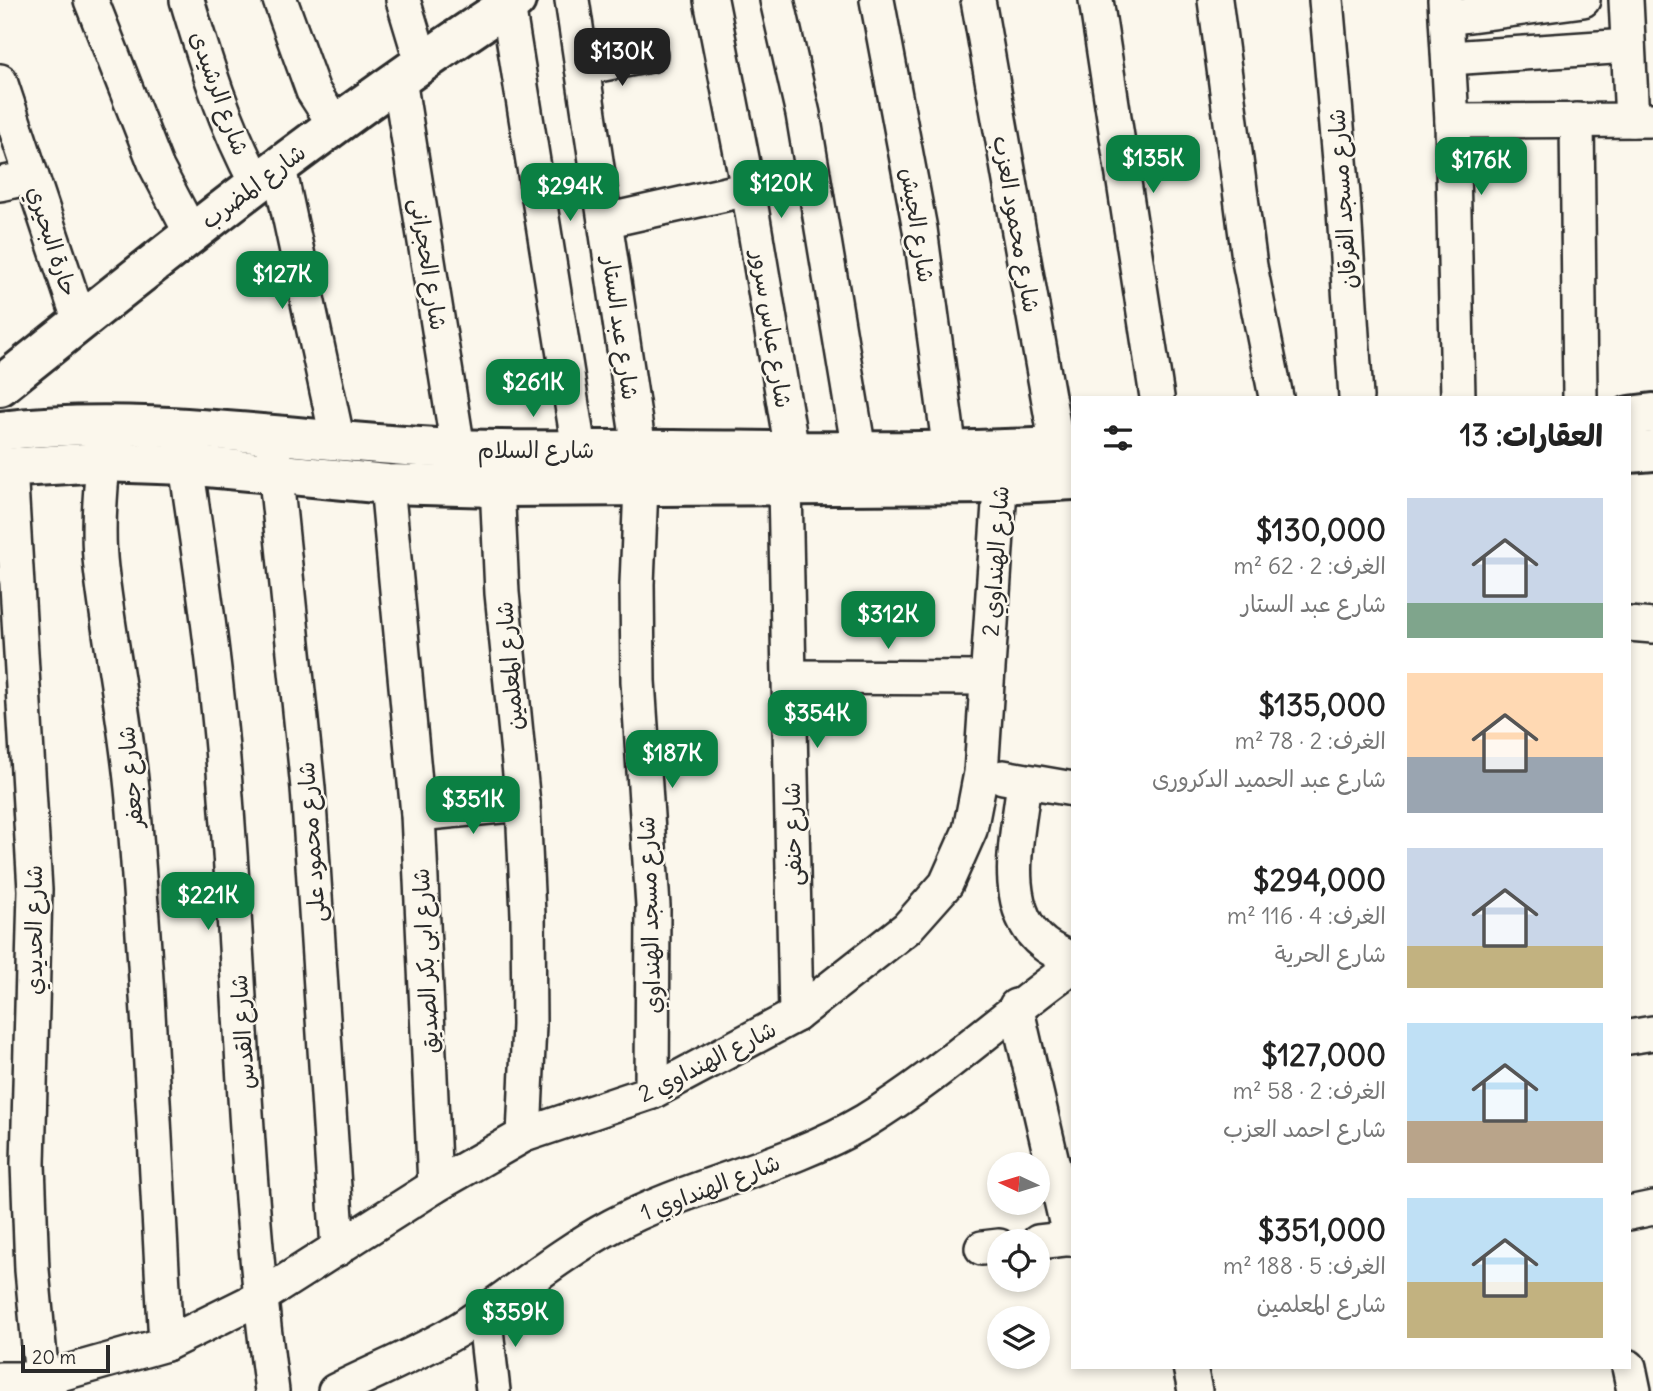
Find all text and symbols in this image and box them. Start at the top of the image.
street label: شارع الرشيدى [182,27,256,160]
pin: $130K [573,28,671,88]
text: $130K [590,36,654,65]
street label: شارع مسجد الفرقان [1321,108,1365,290]
street label: شارع محمود العزب [985,133,1047,315]
pin: $135K [1104,136,1202,195]
street label: شارع المضرب [195,137,312,236]
pin: $176K [1432,138,1530,197]
text: $135K [1122,143,1184,172]
text: $176K [1451,145,1511,174]
pin: $120K [732,160,830,220]
pin: $294K [521,164,619,223]
street label: شارع الجيش [893,166,941,285]
text: $120K [749,168,813,197]
text: $294K [537,171,603,200]
street label: حارة البحيري [19,182,84,301]
street label: شارع الحجرانى [402,196,454,333]
street label: شارع عباس سرور [743,246,799,410]
pin: $127K [233,252,331,311]
street label: شارع عبد الستار [594,252,645,402]
text: $127K [252,259,312,288]
pin: $261K [484,360,582,419]
text: $261K [502,367,564,396]
text: العقارات: 13 [1460,416,1603,454]
icon: filters [1099,419,1137,457]
street label: شارع السلام [478,435,594,468]
street label: شارع الهنداوي 2 [975,485,1018,638]
text: $130,000 [1256,511,1386,549]
icon: home [1463,526,1547,610]
text: الغرف: 2 · 62 m² [1233,551,1386,580]
text: شارع عبد الستار [1241,589,1386,618]
pin: $312K [839,592,937,651]
text: $312K [857,599,919,628]
street label: شارع المعلمين [489,600,531,732]
text: $135,000 [1258,686,1386,724]
pin: $354K [768,690,866,750]
text: $354K [784,698,850,727]
icon: home [1463,701,1547,785]
street label: شارع جعفر [111,725,151,831]
text: الغرف: 2 · 78 m² [1235,726,1386,755]
pin: $187K [623,730,721,790]
text: $187K [642,738,702,767]
street label: شارع محمود على [291,761,333,923]
text: شارع عبد الحميد الدكرورى [1152,764,1386,793]
pin: $351K [424,776,522,836]
street label: شارع حنفى [777,782,809,886]
text: $351K [442,784,504,813]
street label: شارع مسجد الهنداوي [631,816,670,1014]
text: $294,000 [1253,861,1386,899]
street label: شارع الحديدي [19,865,51,995]
street label: شارع ابى بكر الصديق [406,867,446,1055]
pin: $221K [159,872,257,932]
icon: home [1463,876,1547,960]
text: $221K [177,880,239,909]
text: الغرف: 4 · 116 m² [1227,901,1386,930]
text: شارع الحرية [1275,939,1386,968]
street label: شارع القدس [224,973,262,1090]
street label: شارع الهنداوي 2 [633,1014,782,1111]
text: $127,000 [1261,1036,1386,1074]
icon: home [1463,1051,1547,1135]
text: الغرف: 2 · 58 m² [1233,1076,1386,1105]
text: شارع احمد العزب [1223,1114,1386,1143]
street label: شارع الهنداوي 1 [636,1147,785,1230]
north arrow [987,1152,1050,1214]
map controls [987,1152,1050,1369]
text: $351,000 [1258,1211,1386,1249]
icon: home [1463,1226,1547,1310]
button: locate [987,1229,1050,1292]
text: الغرف: 5 · 188 m² [1223,1251,1386,1280]
text: شارع المعلمين [1257,1289,1386,1318]
pin: $359K [466,1290,564,1349]
text: $359K [482,1297,548,1326]
button: layers [987,1306,1050,1369]
scale bar [21,1342,110,1374]
text: 20 m [32,1345,76,1369]

